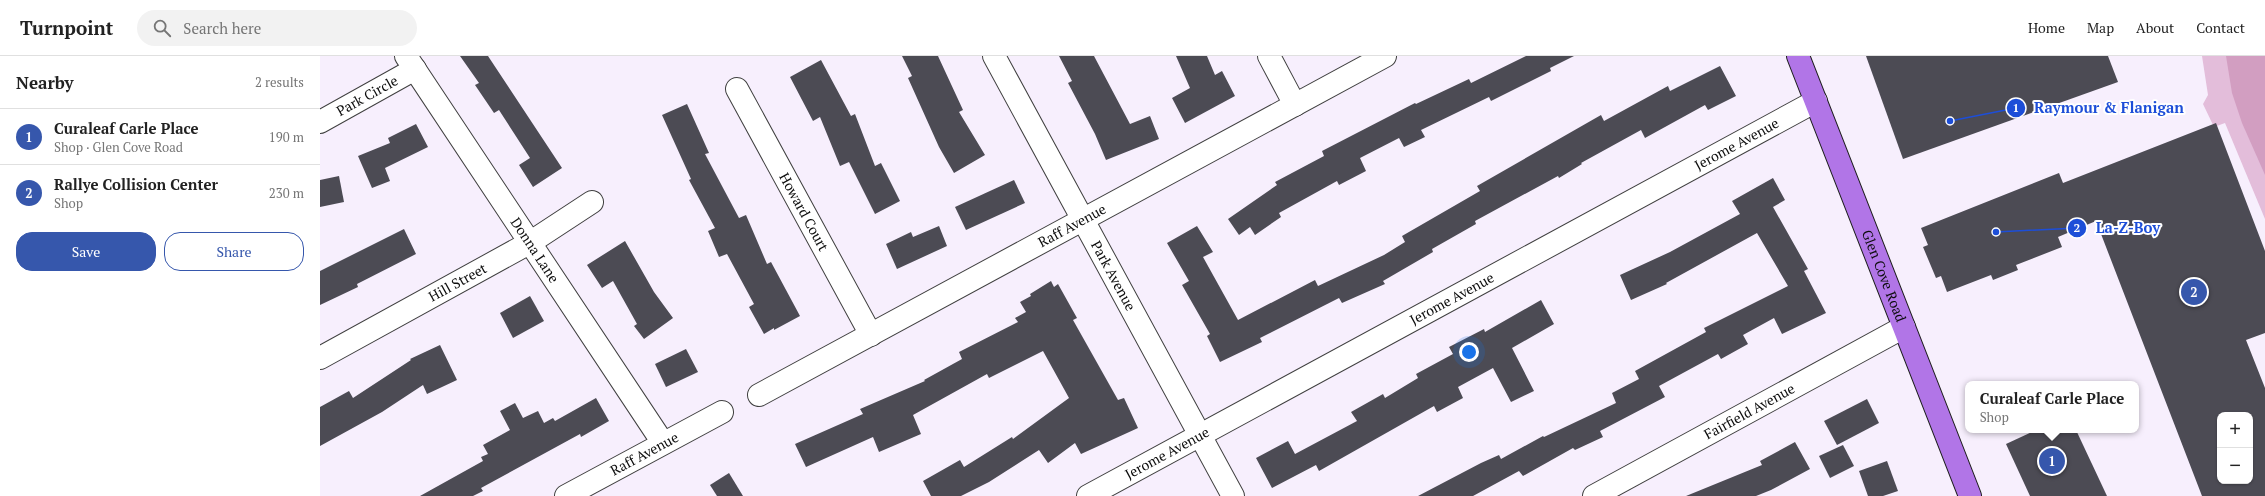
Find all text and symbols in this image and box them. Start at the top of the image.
search box [137,10,417,46]
text: Turnpoint [20,15,113,40]
icon: search [151,17,173,39]
text: Search here [183,18,261,38]
text: Home [2028,18,2065,37]
text: Map [2087,18,2114,37]
text: About [2136,18,2174,37]
text: Contact [2196,18,2245,37]
street label: Park Circle [333,70,401,120]
text: Nearby [16,71,74,94]
text: 2 results [255,73,304,91]
callout: Raymour & Flanigan [2006,94,2192,121]
text: Raymour & Flanigan [2034,97,2184,117]
text: 1 [2013,100,2019,115]
street label: Jerome Avenue [1691,113,1782,174]
text: Curaleaf Carle Place [54,118,199,138]
text: 1 [25,128,33,146]
text: 190 m [269,128,304,146]
text: Shop · Glen Cove Road [54,138,183,156]
street label: Howard Court [775,169,834,255]
text: Rallye Collision Center [54,174,218,194]
text: 2 [25,184,33,202]
text: 230 m [269,184,304,202]
text: Shop [54,194,83,212]
street label: Raff Avenue [1034,199,1109,251]
street label: Donna Lane [507,213,564,286]
callout: La-Z-Boy [2067,214,2168,241]
text: La-Z-Boy [2096,217,2161,237]
text: 2 [2074,220,2081,235]
street label: Glen Cove Road [1858,227,1911,325]
button: Save [16,232,156,271]
button: Share [164,232,304,271]
street label: Park Avenue [1087,237,1141,314]
street label: Hill Street [425,258,491,306]
street label: Jerome Avenue [1406,268,1497,329]
pin: 2 [2181,277,2207,307]
your location [1459,342,1479,362]
street label: Fairfield Avenue [1700,378,1798,443]
popup [1965,381,2139,433]
text: Curaleaf Carle Place [1980,388,2124,408]
text: Shop [1980,408,2009,426]
map controls [2217,412,2253,484]
button: + [2217,412,2253,448]
street label: Jerome Avenue [1121,422,1212,483]
street label: Raff Avenue [607,427,681,479]
pin: 1 [2039,446,2065,476]
button: − [2217,448,2253,484]

